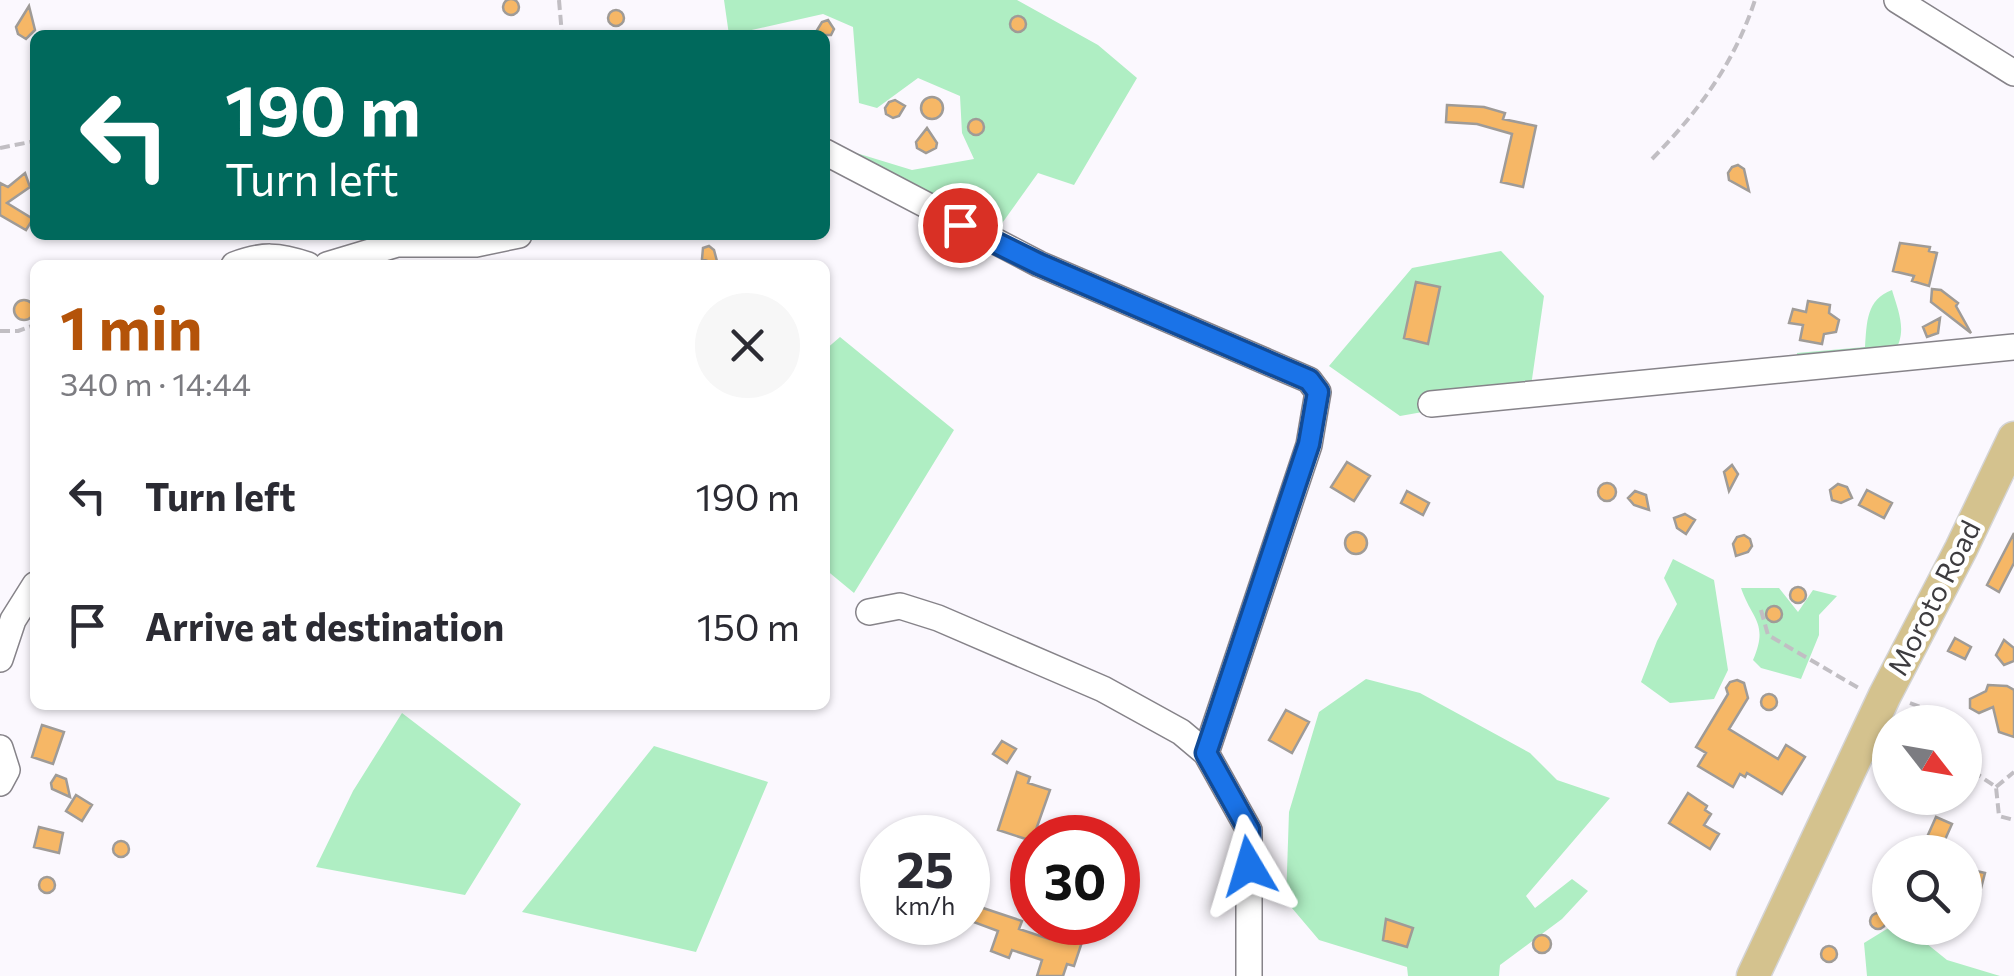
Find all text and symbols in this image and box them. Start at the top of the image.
text: 190 m [225,65,421,150]
icon: left [60,70,190,200]
text: Turn left [225,150,399,205]
pin [918,183,1003,268]
icon: arrive [933,198,988,253]
text: 1 min [60,289,202,362]
button: close [695,293,800,398]
text: 340 m · 14:44 [60,363,251,403]
icon: left [60,468,115,523]
text: Turn left [145,472,296,519]
text: 190 m [695,472,800,519]
street label: Moroto Road [1879,514,1987,681]
icon: arrive [60,598,115,653]
text: Arrive at destination [145,602,504,649]
text: 150 m [697,602,800,649]
north arrow [1872,705,1982,815]
map controls [1872,705,1982,945]
position arrow [1197,814,1301,918]
speed limit sign: 30 [1010,815,1140,945]
button: search [1872,835,1982,945]
text: 25 [896,837,954,898]
text: km/h [895,890,955,920]

